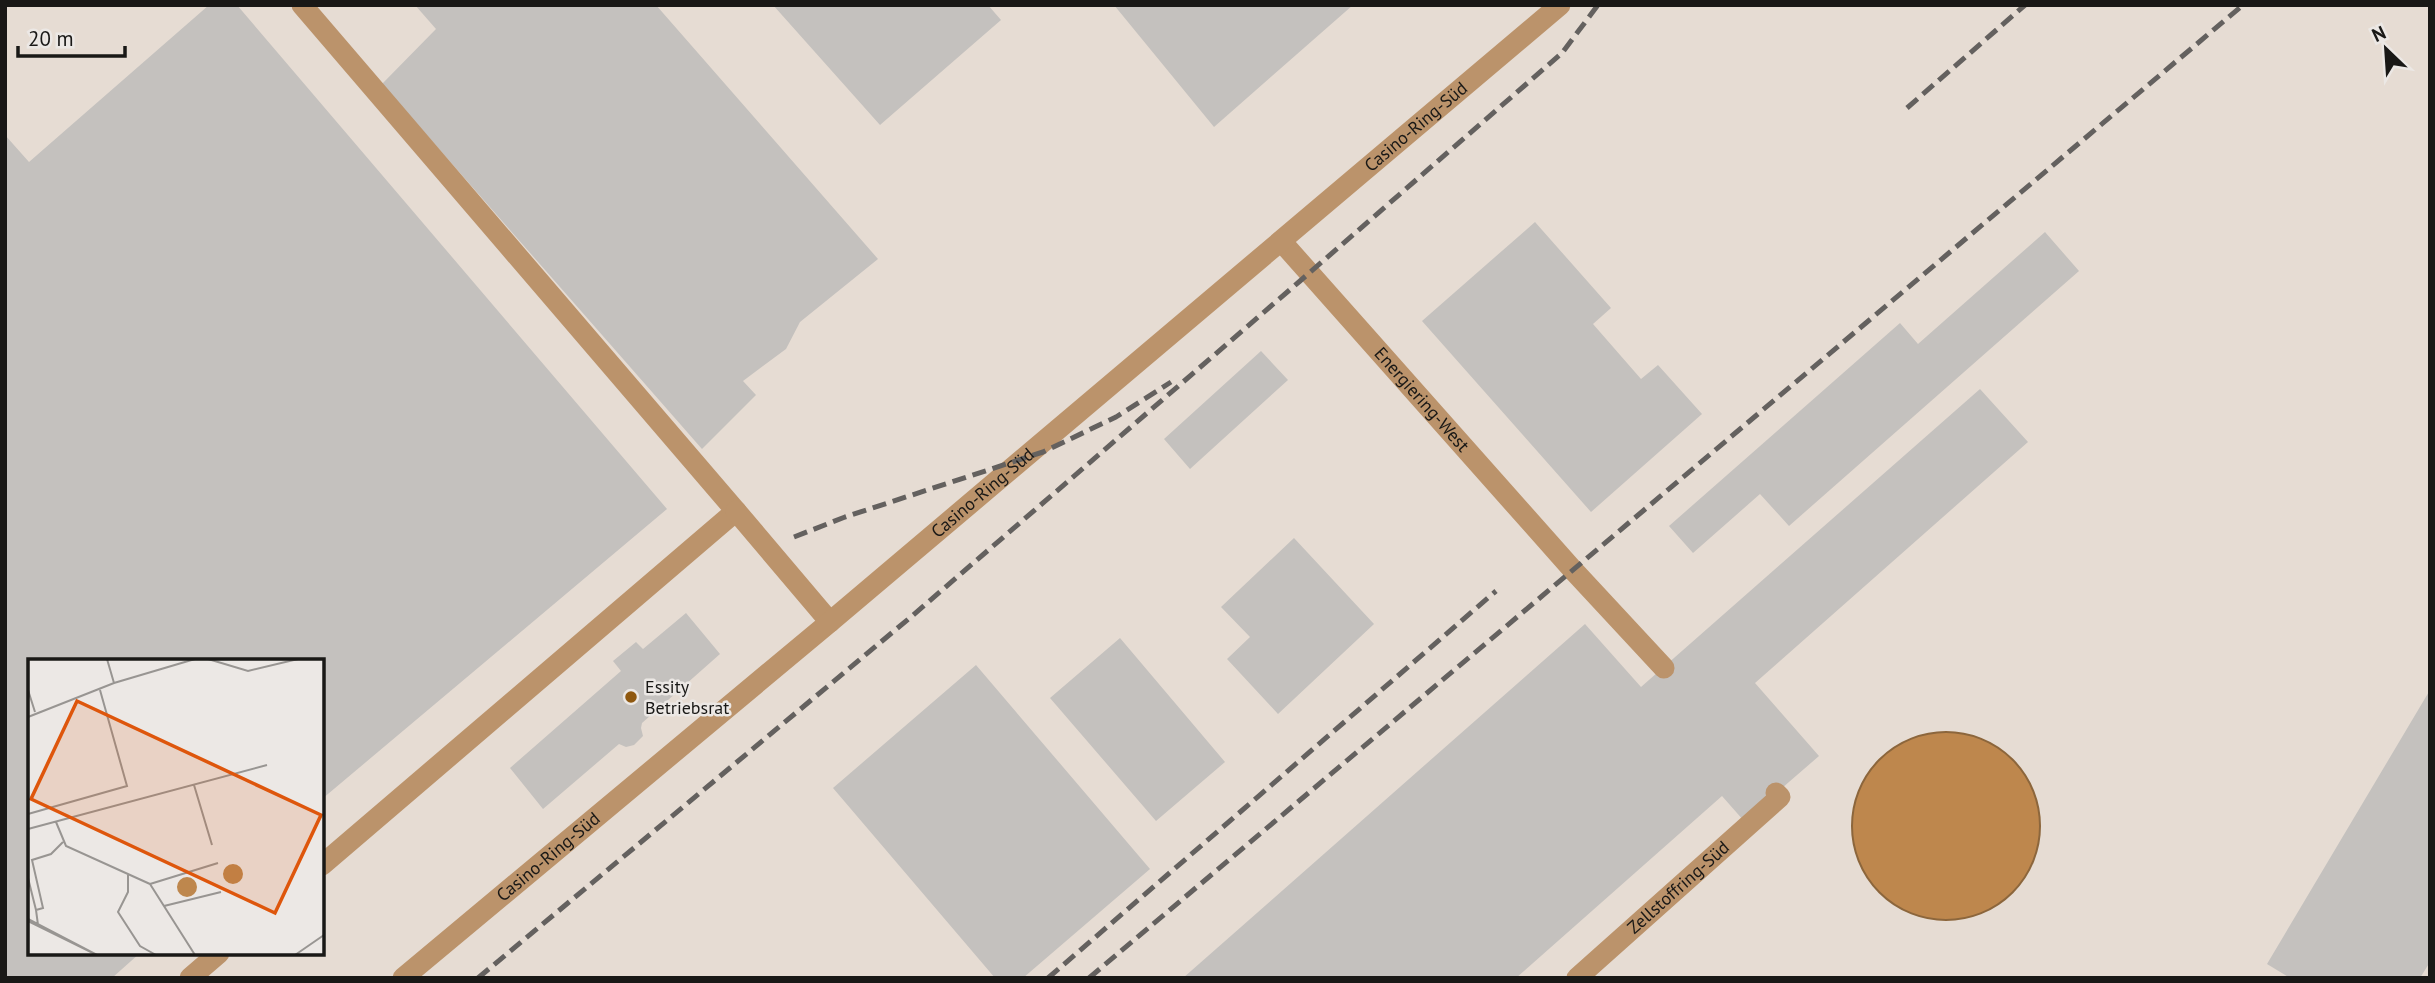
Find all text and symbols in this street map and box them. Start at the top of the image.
scale bar [18,14,124,58]
north arrow [2351,14,2421,84]
text: N [2368,20,2390,47]
text: 20 m [28,25,74,52]
street label: Casino-Ring-Süd [1359,76,1472,177]
street label: Energiering-West [1370,342,1475,456]
street label: Casino-Ring-Süd [926,442,1039,543]
inset map [28,659,324,955]
place label: Essity Betriebsrat [645,675,729,719]
marker: Essity Betriebsrat [623,689,639,705]
street label: Casino-Ring-Süd [491,807,604,906]
street label: Zellstoffring-Süd [1622,836,1734,939]

